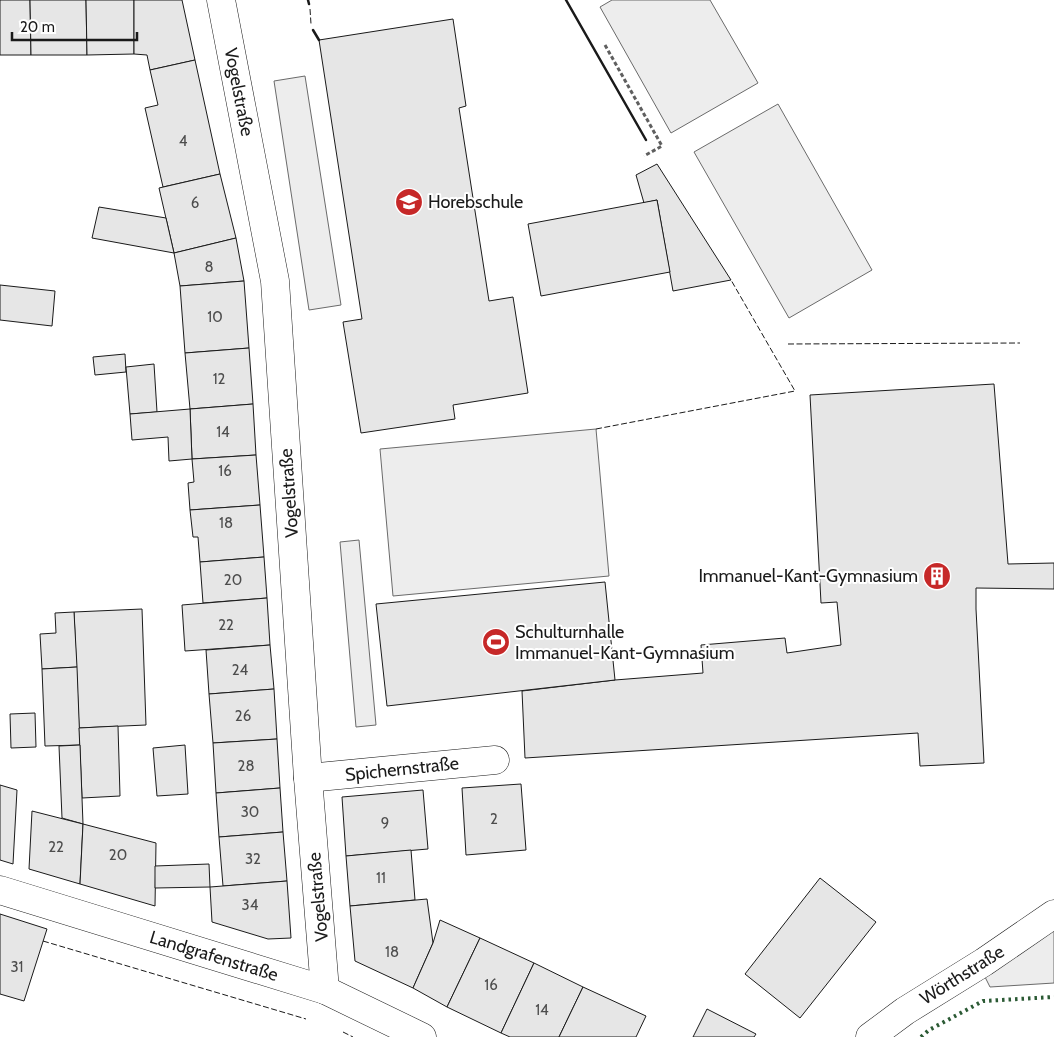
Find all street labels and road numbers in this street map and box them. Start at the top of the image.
street label: Vogelstraße [220,46,258,138]
street label: Vogelstraße [275,448,303,538]
street label: Spichernstraße [344,752,460,786]
street label: Vogelstraße [303,851,333,943]
street label: Landgrafenstraße [147,926,281,986]
street label: Wörthstraße [916,941,1008,1009]

